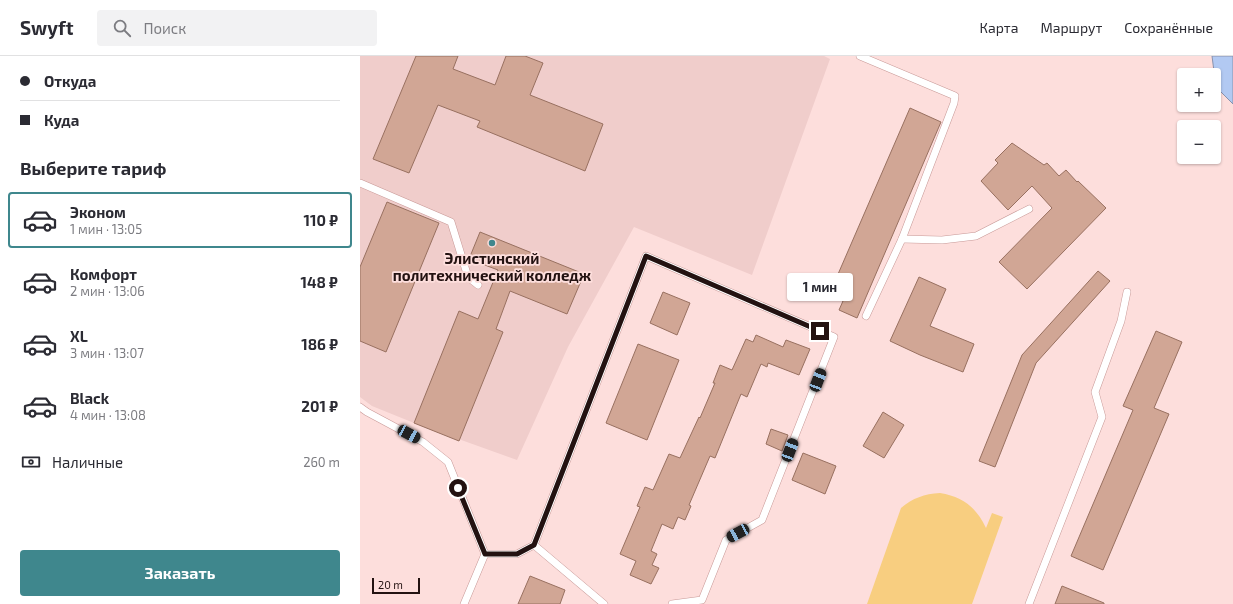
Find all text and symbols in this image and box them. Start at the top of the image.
search box [97,10,377,46]
text: Swyft [20,16,73,39]
icon: search [111,17,133,39]
text: Поиск [143,19,186,37]
text: Карта [980,19,1018,36]
text: Маршрут [1040,19,1102,36]
text: Сохранённые [1124,19,1213,36]
map controls [1177,68,1221,164]
button: + [1177,68,1221,112]
text: Откуда [44,72,96,90]
text: Куда [44,111,79,129]
button: − [1177,120,1221,164]
text: Выберите тариф [20,157,166,179]
icon: car [22,202,58,238]
text: Эконом [70,203,126,221]
text: 110 ₽ [303,211,338,229]
text: 1 мин · 13:05 [70,221,142,237]
marker: Элистинский политехнический колледж [487,238,497,248]
place label: Элистинский политехнический колледж [393,249,592,284]
icon: car [22,264,58,300]
text: Комфорт [70,265,137,283]
text: 148 ₽ [301,273,338,291]
callout: 1 мин [787,273,853,301]
text: 1 мин [803,279,837,295]
text: 2 мин · 13:06 [70,283,145,299]
route end [811,322,829,340]
icon: car [22,326,58,362]
text: XL [70,327,88,345]
text: 186 ₽ [301,335,338,353]
text: 3 мин · 13:07 [70,345,144,361]
car [808,367,828,393]
icon: car [22,388,58,424]
text: Black [70,389,109,407]
text: 201 ₽ [301,397,338,415]
text: 4 мин · 13:08 [70,407,146,423]
car [396,423,422,445]
car [780,437,800,463]
icon: cash [20,451,42,473]
text: Наличные [52,453,123,471]
text: 260 m [303,454,340,470]
route start [449,479,467,497]
car [725,522,751,544]
button: Заказать [20,550,340,596]
scale bar [372,576,420,595]
text: 20 m [378,578,403,591]

